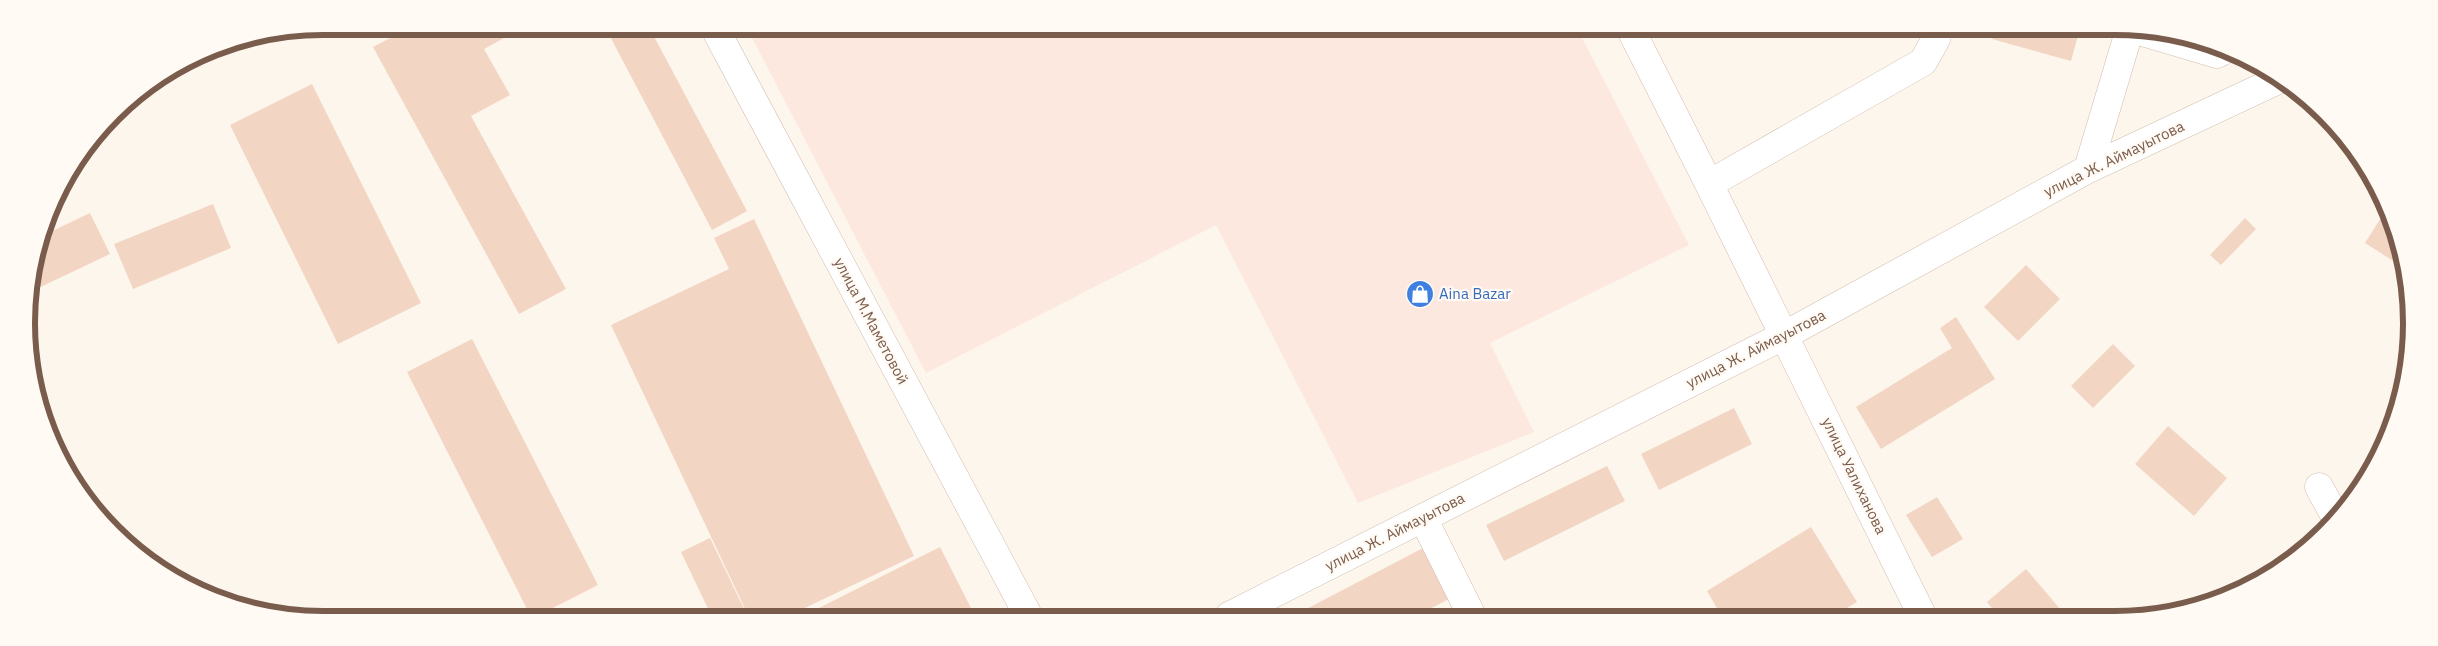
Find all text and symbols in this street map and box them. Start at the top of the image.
street label: улица Ж. Аймауытова [2040,116,2187,201]
street label: улица М.Маметовой [830,254,913,387]
shop icon: Aina Bazar [1405,279,1435,309]
place label: Aina Bazar [1439,284,1511,303]
street label: улица Ж. Аймауытова [1683,305,1829,392]
street label: улица Уалиханова [1818,414,1891,537]
street label: улица Ж. Аймауытова [1322,488,1468,575]

